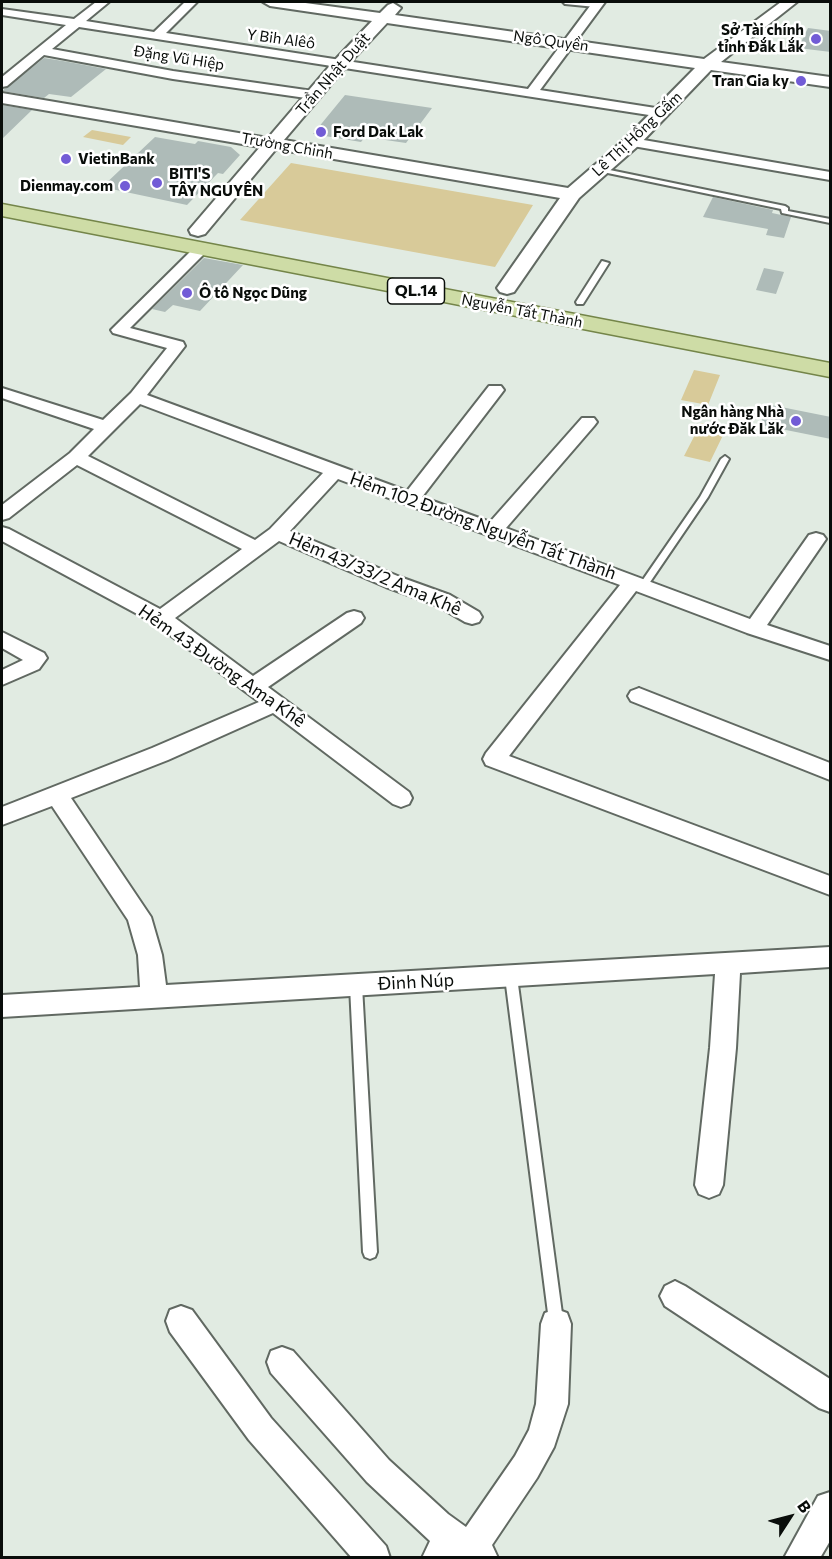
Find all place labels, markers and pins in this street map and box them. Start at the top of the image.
place label: Sở Tài chính tỉnh Đắk Lắk [718,21,804,56]
marker: Sở Tài chính tỉnh Đắk Lắk [809,32,823,46]
place label: Tran Gia ky [712,72,789,90]
marker: Tran Gia ky [794,74,808,88]
place label: Ford Dak Lak [333,123,424,141]
marker: Ford Dak Lak [314,125,328,139]
place label: VietinBank [78,150,155,168]
marker: VietinBank [59,152,73,166]
place label: BITI'S TÂY NGUYÊN [169,165,263,200]
marker: BITI'S TÂY NGUYÊN [150,176,164,190]
place label: Dienmay.com [20,177,113,195]
marker: Dienmay.com [118,179,132,193]
place label: Ô tô Ngọc Dũng [199,284,307,302]
marker: Ô tô Ngọc Dũng [180,286,194,300]
place label: Ngân hàng Nhà nước Đăk Lăk [681,403,784,438]
marker: Ngân hàng Nhà nước Đăk Lăk [789,414,803,428]

